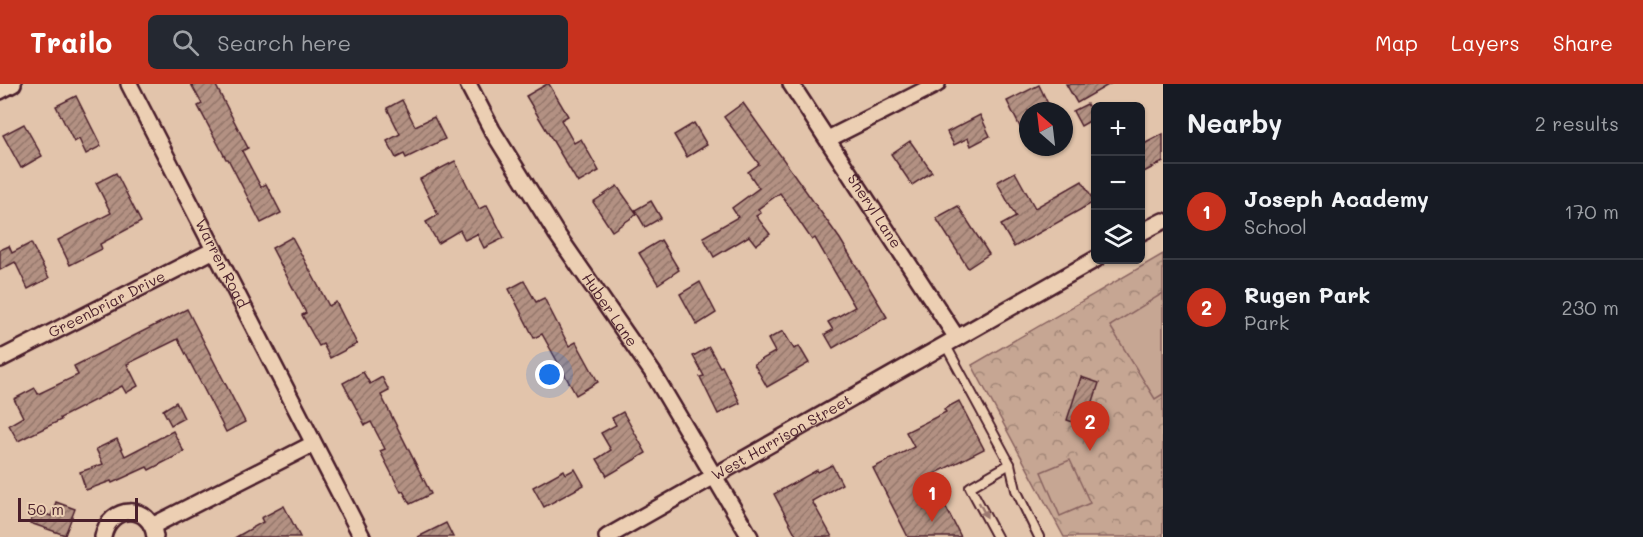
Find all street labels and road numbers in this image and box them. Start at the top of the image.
street label: Sheryl Lane [843,170,907,252]
street label: Warren Road [191,215,253,311]
street label: Greenbriar Drive [45,266,168,342]
street label: Huber Lane [578,269,643,350]
street label: West Harrison Street [708,389,855,485]

